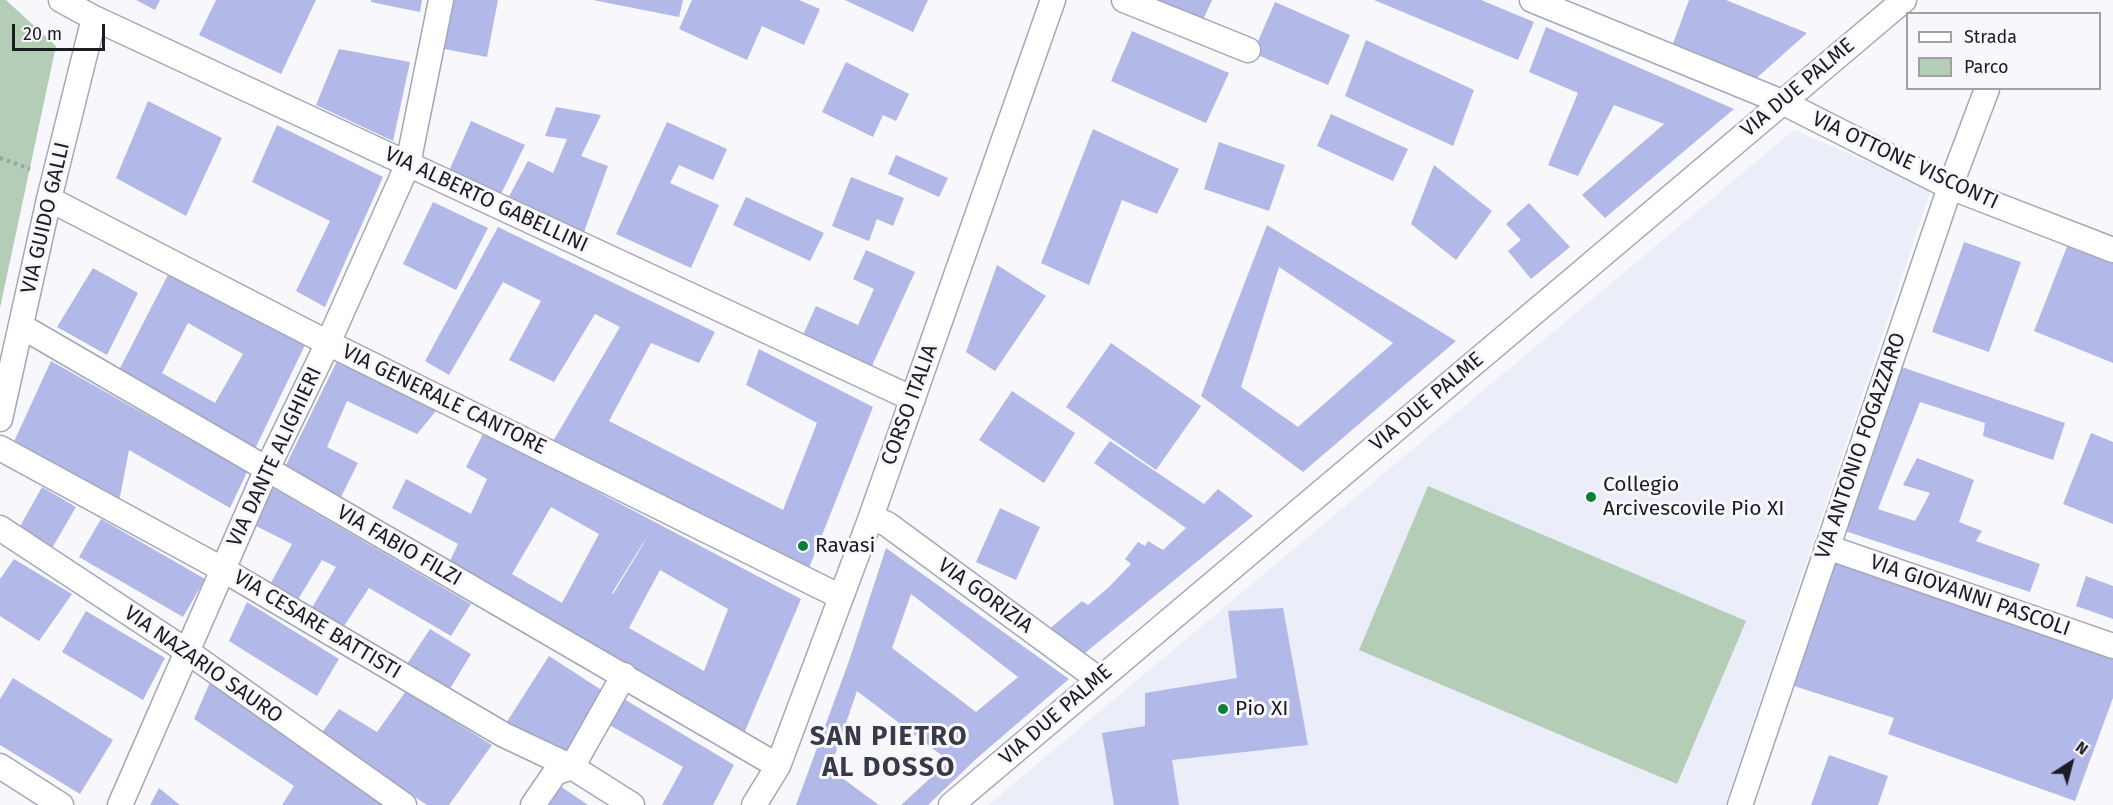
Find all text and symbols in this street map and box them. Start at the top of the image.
scale bar [15,12,108,50]
legend [1906,12,2101,90]
text: 20 m [23,23,62,45]
text: Strada [1964,26,2017,48]
street label: VIA DUE PALME [1736,33,1860,143]
text: Parco [1964,56,2008,78]
street label: VIA OTTONE VISCONTI [1808,107,2002,215]
street label: VIA GUIDO GALLI [16,140,76,296]
street label: VIA ALBERTO GABELLINI [380,142,592,258]
street label: VIA ANTONIO FOGAZZARO [1810,329,1912,563]
street label: VIA GENERALE CANTORE [338,340,550,460]
street label: CORSO ITALIA [876,341,944,469]
street label: VIA DUE PALME [1365,347,1489,457]
street label: VIA DANTE ALIGHIERI [222,363,328,551]
place label: Collegio Arcivescovile Pio XI [1603,472,1785,522]
marker: Collegio Arcivescovile Pio XI [1584,490,1598,504]
street label: VIA FABIO FILZI [332,500,466,592]
place label: Ravasi [815,533,876,559]
marker: Ravasi [796,539,810,553]
street label: VIA GIOVANNI PASCOLI [1867,550,2073,642]
street label: VIA GORIZIA [933,553,1037,639]
street label: VIA CESARE BATTISTI [229,565,405,685]
street label: VIA NAZARIO SAURO [119,601,287,729]
street label: VIA DUE PALME [995,659,1117,771]
place label: Pio XI [1235,696,1288,722]
marker: Pio XI [1216,702,1230,716]
district label: SAN PIETRO AL DOSSO [810,721,968,784]
north arrow [2041,733,2101,793]
text: N [2072,737,2092,759]

